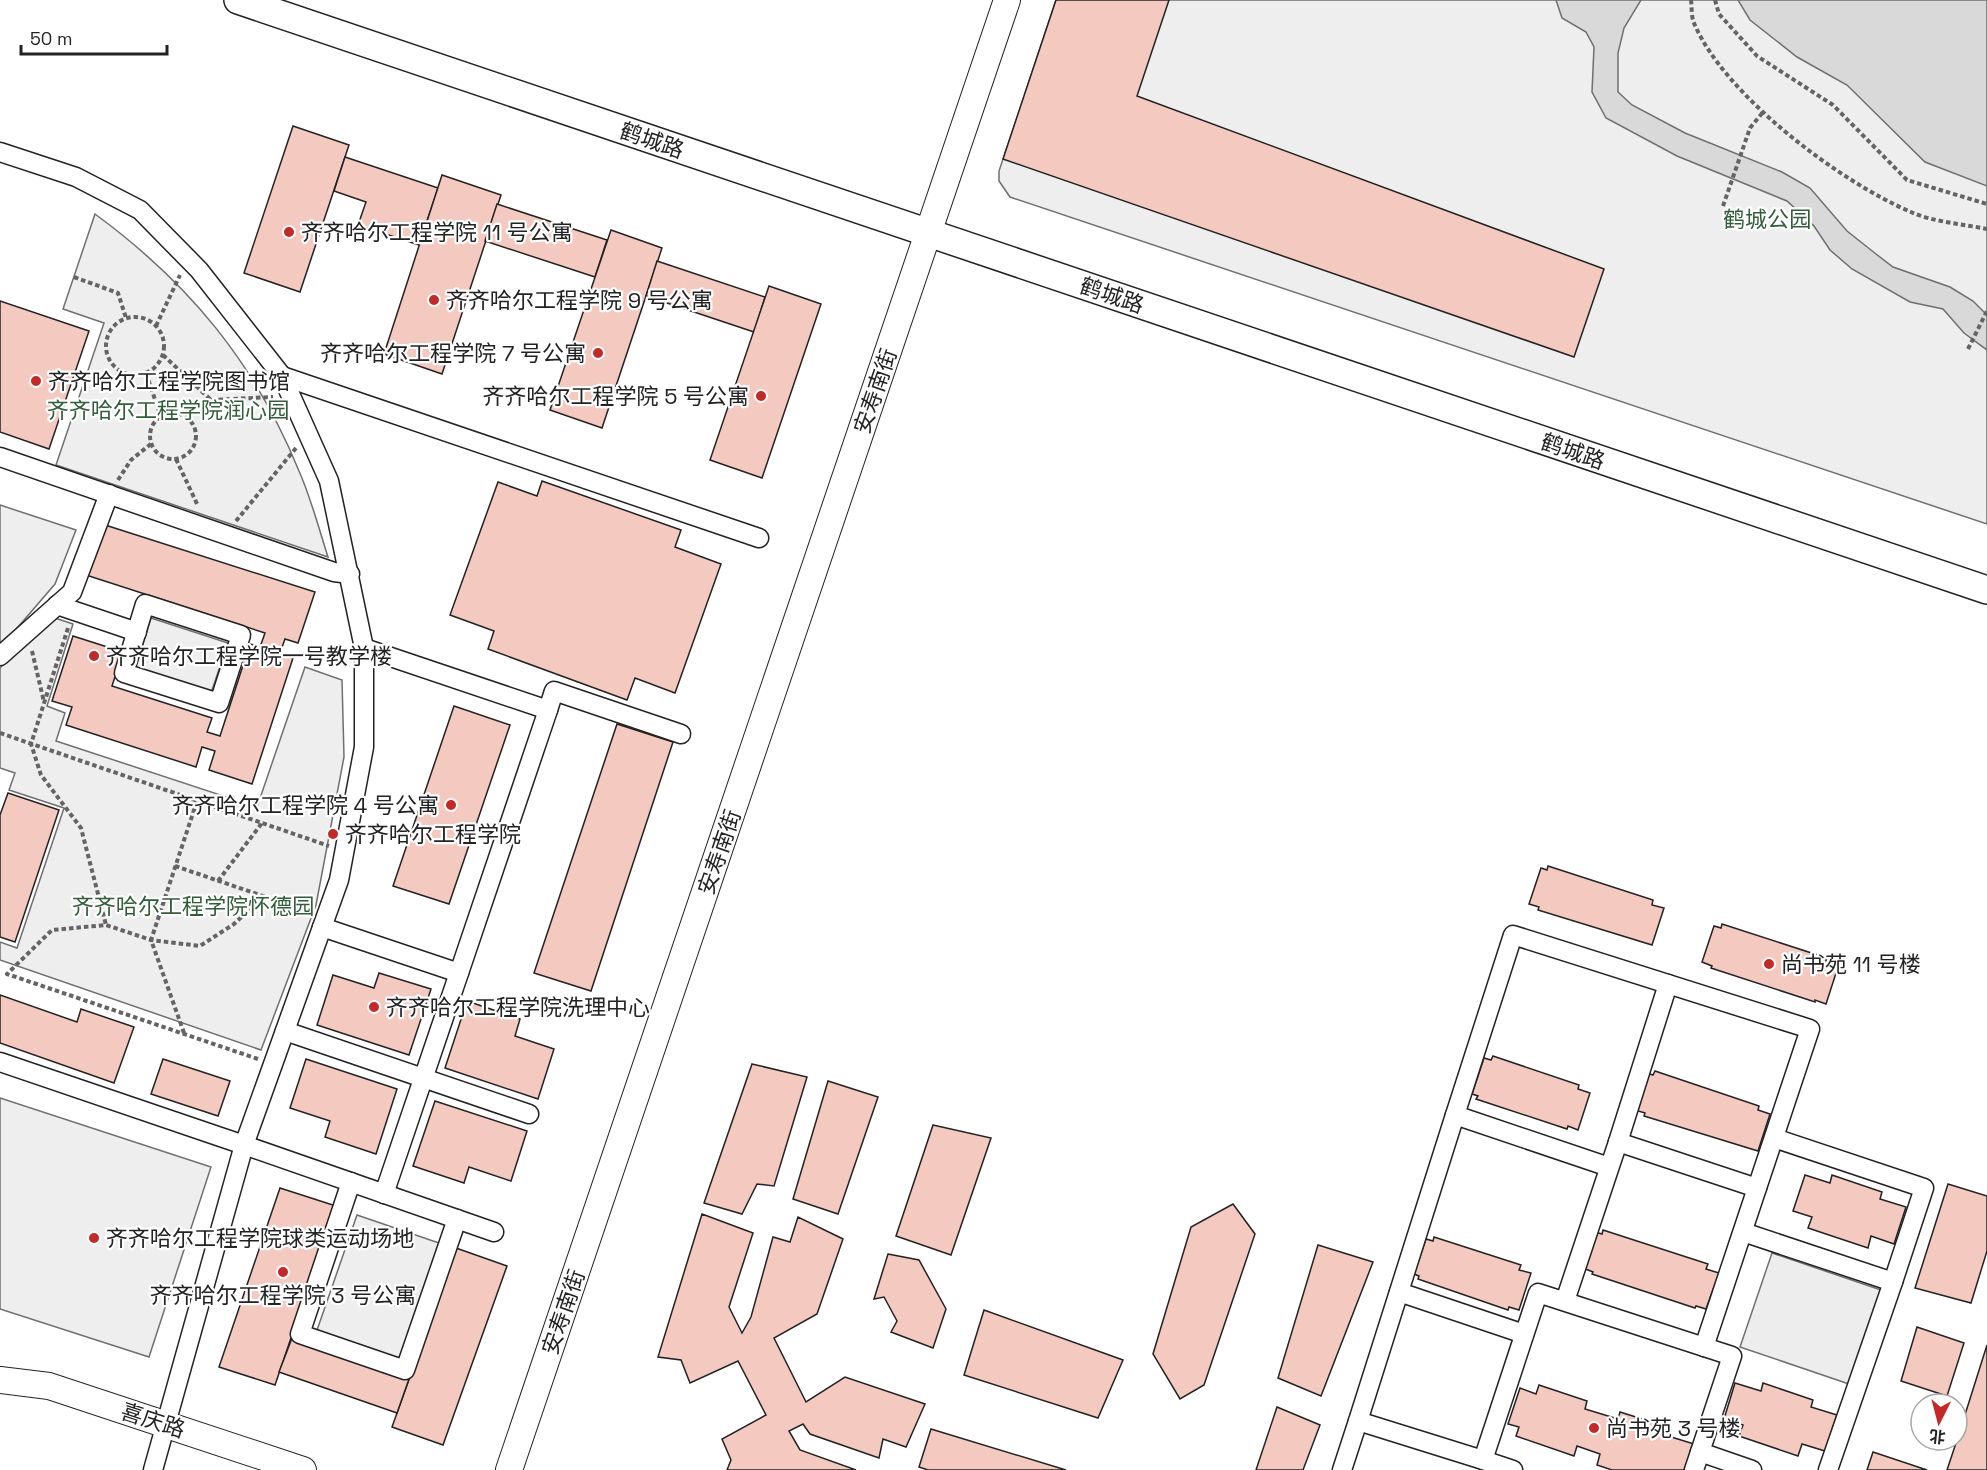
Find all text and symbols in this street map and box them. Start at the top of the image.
scale bar [21,18,166,56]
text: 50 m [30,27,72,50]
street label: 鹤城路 [616,116,688,164]
park label: 鹤城公园 [1723,205,1811,233]
place label: 齐齐哈尔工程学院 11 号公寓 [301,218,573,246]
marker: 齐齐哈尔工程学院 11 号公寓 [282,225,296,239]
street label: 鹤城路 [1076,271,1148,319]
place label: 齐齐哈尔工程学院 9 号公寓 [446,286,713,314]
marker: 齐齐哈尔工程学院 9 号公寓 [427,293,441,307]
place label: 齐齐哈尔工程学院 7 号公寓 [320,339,586,367]
street label: 安寿南街 [847,345,903,437]
marker: 齐齐哈尔工程学院 7 号公寓 [591,346,605,360]
place label: 齐齐哈尔工程学院图书馆 [48,367,290,395]
marker: 齐齐哈尔工程学院图书馆 [29,374,43,388]
place label: 齐齐哈尔工程学院 5 号公寓 [483,382,749,410]
marker: 齐齐哈尔工程学院 5 号公寓 [754,389,768,403]
park label: 齐齐哈尔工程学院润心园 [47,396,289,424]
street label: 鹤城路 [1537,427,1609,475]
place label: 齐齐哈尔工程学院一号教学楼 [106,642,392,670]
marker: 齐齐哈尔工程学院一号教学楼 [87,649,101,663]
place label: 齐齐哈尔工程学院 4 号公寓 [172,791,439,819]
marker: 齐齐哈尔工程学院 4 号公寓 [444,798,458,812]
street label: 安寿南街 [691,806,747,898]
place label: 齐齐哈尔工程学院 [345,820,521,848]
marker: 齐齐哈尔工程学院 [326,827,340,841]
park label: 齐齐哈尔工程学院怀德园 [72,892,314,920]
place label: 尚书苑 11 号楼 [1781,950,1921,978]
marker: 尚书苑 11 号楼 [1762,957,1776,971]
place label: 齐齐哈尔工程学院洗理中心 [386,993,650,1021]
marker: 齐齐哈尔工程学院洗理中心 [367,1000,381,1014]
place label: 齐齐哈尔工程学院球类运动场地 [106,1224,414,1252]
marker: 齐齐哈尔工程学院球类运动场地 [87,1231,101,1245]
marker: 齐齐哈尔工程学院 3 号公寓 [276,1265,290,1279]
street label: 安寿南街 [535,1266,591,1358]
place label: 齐齐哈尔工程学院 3 号公寓 [150,1281,416,1309]
north arrow [1909,1392,1969,1452]
street label: 喜庆路 [117,1396,189,1444]
place label: 尚书苑 3 号楼 [1606,1414,1741,1442]
marker: 尚书苑 3 号楼 [1587,1421,1601,1435]
text: 北 [1928,1425,1947,1448]

